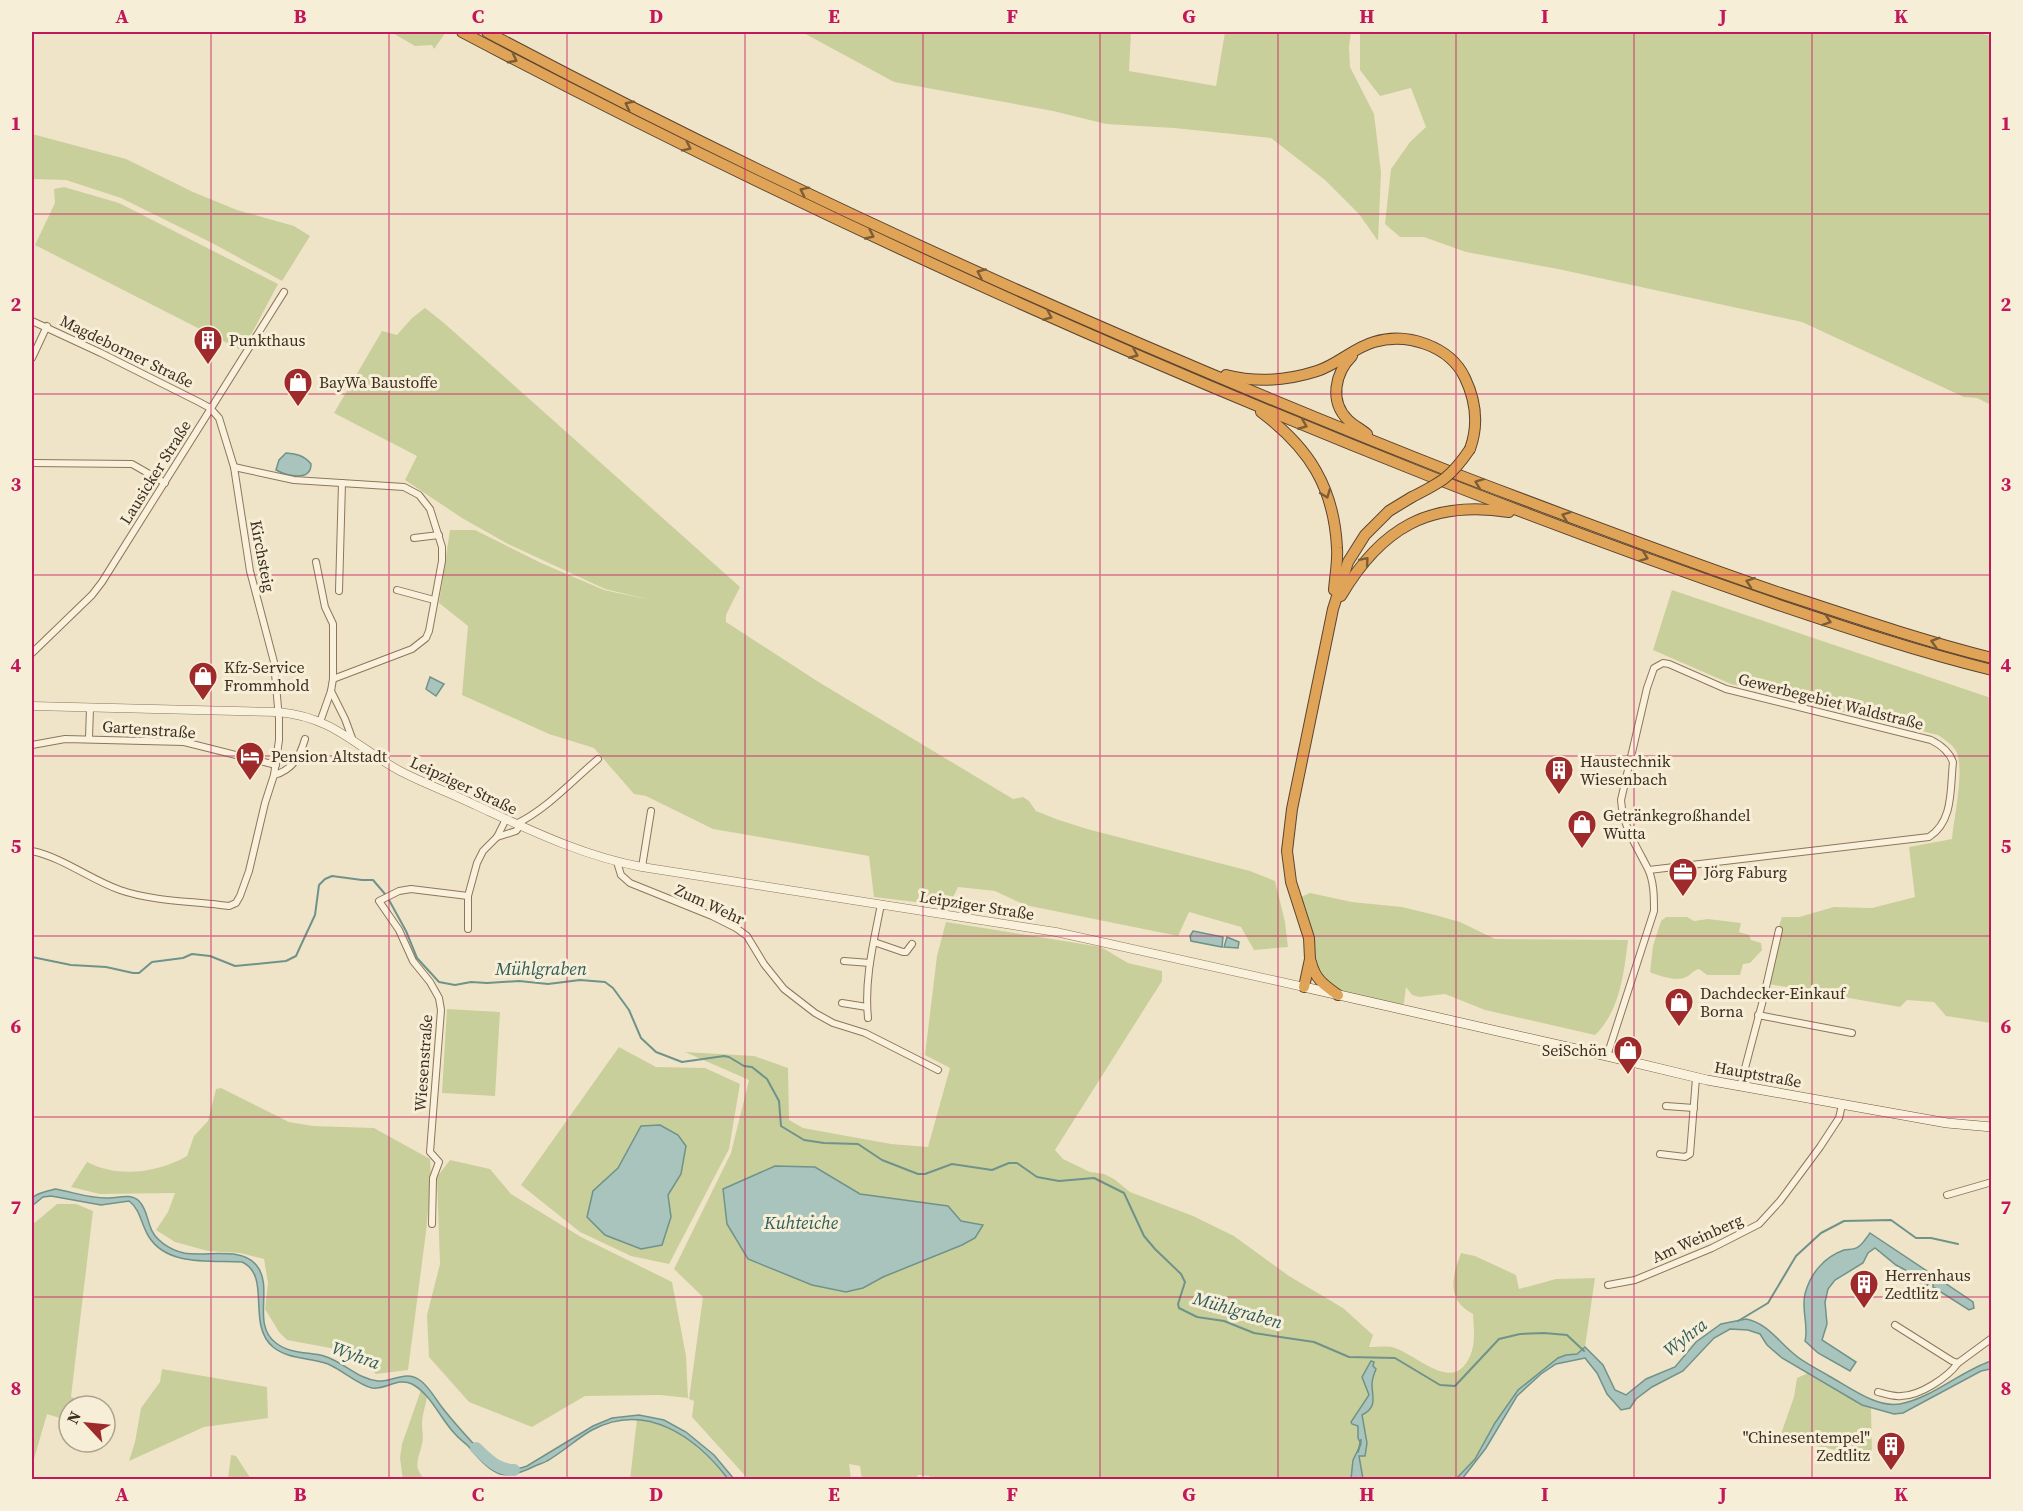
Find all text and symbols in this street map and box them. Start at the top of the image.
text: A [115,2,129,30]
text: B [293,2,307,30]
text: C [472,2,484,30]
text: D [649,2,663,30]
text: E [828,2,840,30]
text: F [1006,2,1018,30]
text: G [1182,2,1196,30]
text: H [1359,2,1375,30]
text: I [1541,2,1549,30]
text: J [1717,2,1727,30]
text: K [1894,2,1908,30]
one-way arrow [507,52,518,63]
one-way arrow [625,101,635,112]
text: 1 [11,109,21,137]
text: 1 [2001,109,2011,137]
one-way arrow [681,140,692,152]
one-way arrow [799,187,810,198]
one-way arrow [864,228,875,240]
one-way arrow [976,269,987,281]
text: 2 [11,290,22,318]
text: 2 [2001,290,2012,318]
street label: Magdeborner Straße [57,309,197,393]
one-way arrow [1041,309,1052,321]
building icon: Punkthaus [192,324,224,366]
place label: Punkthaus [229,329,305,351]
one-way arrow [1127,347,1138,359]
shop icon: BayWa Baustoffe [282,366,314,408]
place label: BayWa Baustoffe [319,371,438,393]
street label: Lausicker Straße [114,416,196,528]
one-way arrow [1297,418,1308,430]
text: 3 [11,470,22,498]
text: 3 [2001,470,2012,498]
one-way arrow [1474,477,1485,490]
one-way arrow [1319,488,1331,499]
one-way arrow [1562,510,1572,523]
street label: Kirchsteig [245,518,281,594]
one-way arrow [1638,550,1648,563]
one-way arrow [1358,557,1369,568]
one-way arrow [1745,577,1756,590]
one-way arrow [1821,614,1832,626]
one-way arrow [1930,637,1941,649]
text: 4 [11,651,22,679]
text: 4 [2001,651,2012,679]
place label: Kfz-Service Frommhold [224,656,309,696]
shop icon: Kfz-Service Frommhold [187,660,219,702]
street label: Gewerbegebiet Waldstraße [1736,667,1926,735]
street label: Gartenstraße [102,715,196,743]
hotel icon: Pension Altstadt [234,740,266,782]
place label: Pension Altstadt [271,745,388,767]
street label: Leipziger Straße [407,750,521,820]
place label: Haustechnik Wiesenbach [1580,750,1671,790]
building icon: Haustechnik Wiesenbach [1543,754,1575,796]
place label: Getränkegroßhandel Wutta [1603,804,1751,844]
shop icon: Getränkegroßhandel Wutta [1566,808,1598,850]
text: 5 [11,832,22,860]
text: 5 [2001,832,2012,860]
office icon: Jörg Faburg [1667,856,1699,898]
place label: Jörg Faburg [1703,861,1787,883]
street label: Zum Wehr [672,878,749,930]
street label: Leipziger Straße [918,885,1036,925]
water label: Mühlgraben [494,956,587,981]
place label: Dachdecker-Einkauf Borna [1700,982,1847,1022]
shop icon: Dachdecker-Einkauf Borna [1663,986,1695,1028]
text: 6 [11,1012,22,1040]
text: 6 [2001,1012,2012,1040]
street label: Wiesenstraße [409,1014,437,1112]
shop icon: SeiSchön [1612,1034,1644,1076]
place label: SeiSchön [1542,1039,1607,1061]
street label: Hauptstraße [1713,1055,1803,1093]
text: 7 [11,1193,22,1221]
text: 7 [2001,1193,2012,1221]
street label: Am Weinberg [1648,1208,1746,1268]
water label: Kuhteiche [763,1210,839,1235]
place label: Herrenhaus Zedtlitz [1885,1264,1971,1304]
building icon: Herrenhaus Zedtlitz [1848,1268,1880,1310]
water label: Mühlgraben [1190,1285,1286,1335]
water label: Wyhra [1658,1312,1713,1362]
water label: Wyhra [329,1335,384,1375]
text: 8 [11,1374,21,1402]
text: 8 [2001,1374,2011,1402]
north arrow [57,1394,117,1454]
text: N [61,1407,86,1427]
place label: "Chinesentempel" Zedtlitz [1743,1426,1870,1466]
building icon: "Chinesentempel" Zedtlitz [1875,1430,1907,1472]
text: A [115,1480,129,1508]
text: B [293,1480,307,1508]
text: C [472,1480,484,1508]
text: D [649,1480,663,1508]
text: E [828,1480,840,1508]
text: F [1006,1480,1018,1508]
text: G [1182,1480,1196,1508]
text: H [1359,1480,1375,1508]
text: I [1541,1480,1549,1508]
text: J [1717,1480,1727,1508]
text: K [1894,1480,1908,1508]

